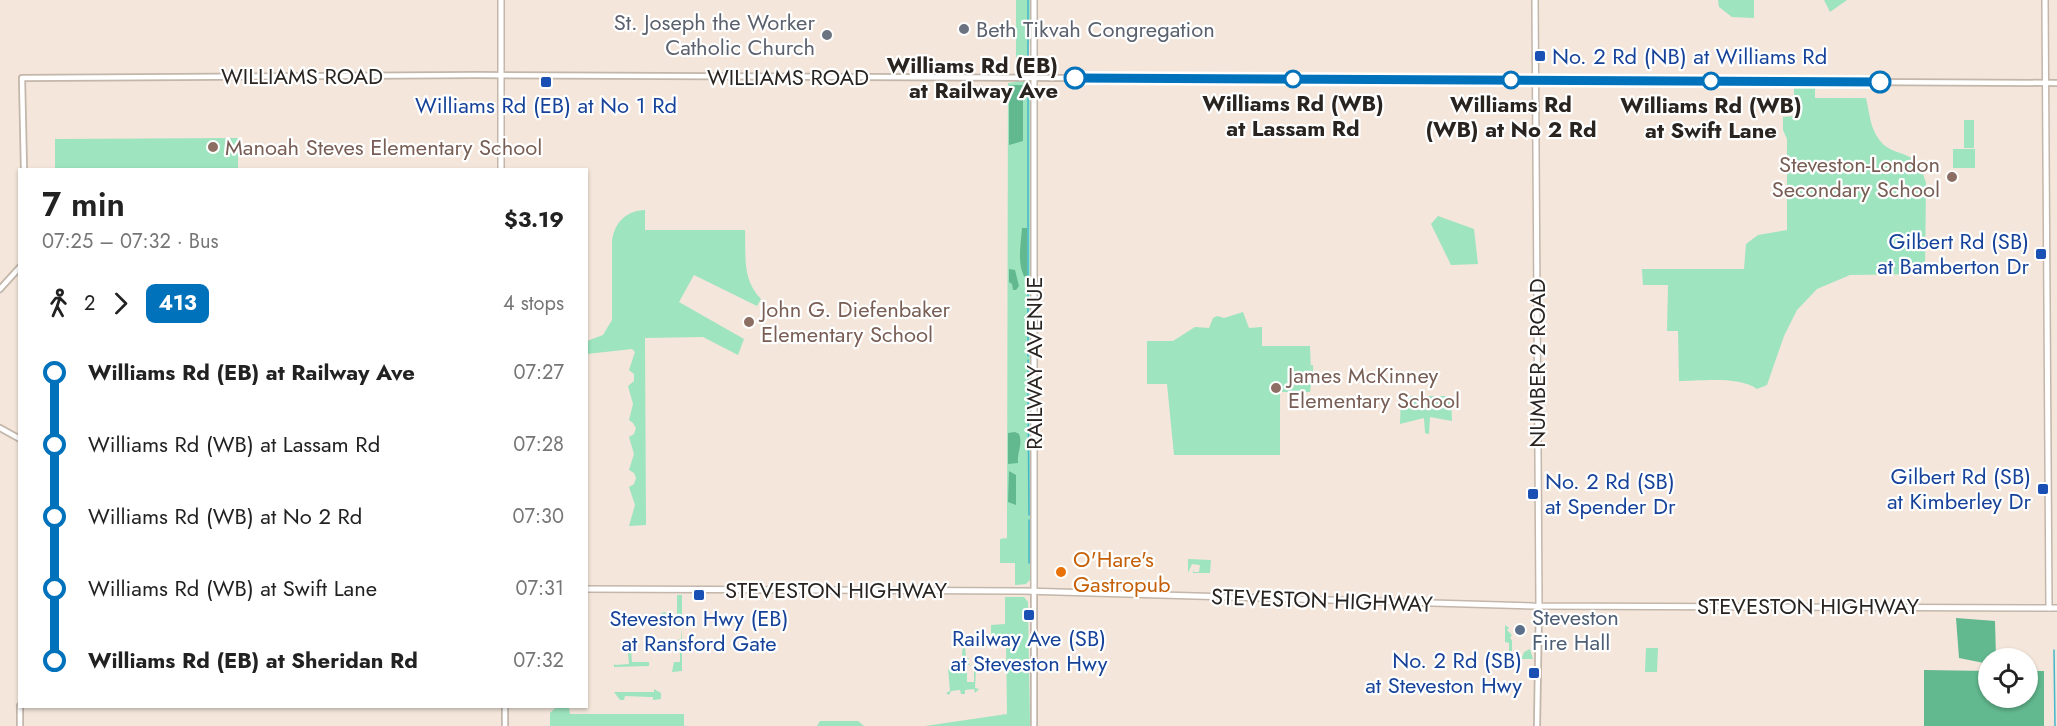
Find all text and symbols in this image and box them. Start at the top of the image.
place label: St. Joseph the Worker Catholic Church [614,6,815,63]
place label: Beth Tikvah Congregation [976,13,1215,45]
marker: Beth Tikvah Congregation [957,22,971,36]
marker: St. Joseph the Worker Catholic Church [820,28,834,42]
place label: No. 2 Rd (NB) at Williams Rd [1552,40,1827,72]
place label: Williams Rd (EB) at Railway Ave [887,49,1058,106]
marker: No. 2 Rd (NB) at Williams Rd [1533,49,1547,63]
street label: WILLIAMS ROAD [221,60,383,92]
street label: WILLIAMS ROAD [707,61,869,93]
marker: Williams Rd (EB) at Railway Ave [1064,67,1086,89]
marker: Williams Rd (WB) at Lassam Rd [1284,70,1302,88]
marker: Williams Rd (WB) at No 2 Rd [1502,71,1520,89]
unlabelled marker [1869,71,1891,93]
marker: Williams Rd (WB) at Swift Lane [1702,72,1720,90]
marker: Williams Rd (EB) at No 1 Rd [539,75,553,89]
place label: Williams Rd (WB) at Lassam Rd [1202,87,1384,144]
place label: Williams Rd (WB) at No 2 Rd [1426,88,1597,145]
place label: Williams Rd (EB) at No 1 Rd [415,89,677,121]
place label: Williams Rd (WB) at Swift Lane [1620,89,1802,146]
place label: Manoah Steves Elementary School [225,131,542,163]
marker: Manoah Steves Elementary School [206,140,220,154]
place label: Steveston-London Secondary School [1772,148,1940,205]
marker: Steveston-London Secondary School [1945,170,1959,184]
text: 7 min [42,181,125,228]
text: $3.19 [504,203,564,235]
place label: Gilbert Rd (SB) at Bamberton Dr [1877,225,2029,282]
text: 07:25 – 07:32 · Bus [42,227,218,256]
marker: Gilbert Rd (SB) at Bamberton Dr [2034,247,2048,261]
street label: RAILWAY AVENUE [1018,276,1050,450]
street label: NUMBER 2 ROAD [1521,278,1553,448]
icon: walk [42,287,75,320]
icon: forward [104,287,137,320]
text: 413 [158,288,197,318]
text: 2 [84,289,95,318]
text: 4 stops [503,289,564,318]
place label: John G. Diefenbaker Elementary School [758,293,951,350]
marker: John G. Diefenbaker Elementary School [742,315,756,329]
text: Williams Rd (EB) at Railway Ave [88,356,415,388]
text: 07:27 [514,358,564,387]
place label: James McKinney Elementary School [1285,359,1460,416]
marker: James McKinney Elementary School [1269,381,1283,395]
text: Williams Rd (WB) at Lassam Rd [88,428,380,460]
text: 07:28 [513,430,564,459]
place label: Gilbert Rd (SB) at Kimberley Dr [1887,460,2031,517]
place label: No. 2 Rd (SB) at Spender Dr [1545,465,1676,522]
marker: Gilbert Rd (SB) at Kimberley Dr [2036,482,2050,496]
marker: No. 2 Rd (SB) at Spender Dr [1526,487,1540,501]
text: Williams Rd (WB) at No 2 Rd [88,500,362,532]
text: 07:30 [513,502,564,531]
place label: O'Hare's Gastropub [1073,543,1171,600]
marker: O'Hare's Gastropub [1054,565,1068,579]
text: Williams Rd (WB) at Swift Lane [88,572,377,604]
text: 07:31 [516,574,564,603]
street label: STEVESTON HIGHWAY [725,574,948,606]
street label: STEVESTON HIGHWAY [1210,580,1434,620]
marker: Steveston Hwy (EB) at Ransford Gate [692,588,706,602]
street label: STEVESTON HIGHWAY [1697,590,1920,622]
place label: Steveston Fire Hall [1532,601,1619,658]
place label: Steveston Hwy (EB) at Ransford Gate [610,602,788,659]
marker: Railway Ave (SB) at Steveston Hwy [1022,608,1036,622]
place label: Railway Ave (SB) at Steveston Hwy [951,622,1108,679]
marker: Steveston Fire Hall [1513,623,1527,637]
text: Williams Rd (EB) at Sheridan Rd [88,644,418,676]
place label: No. 2 Rd (SB) at Steveston Hwy [1365,644,1522,701]
text: 07:32 [513,646,564,675]
map controls [1978,648,2038,708]
button: locate [1978,648,2038,708]
marker: No. 2 Rd (SB) at Steveston Hwy [1527,666,1541,680]

